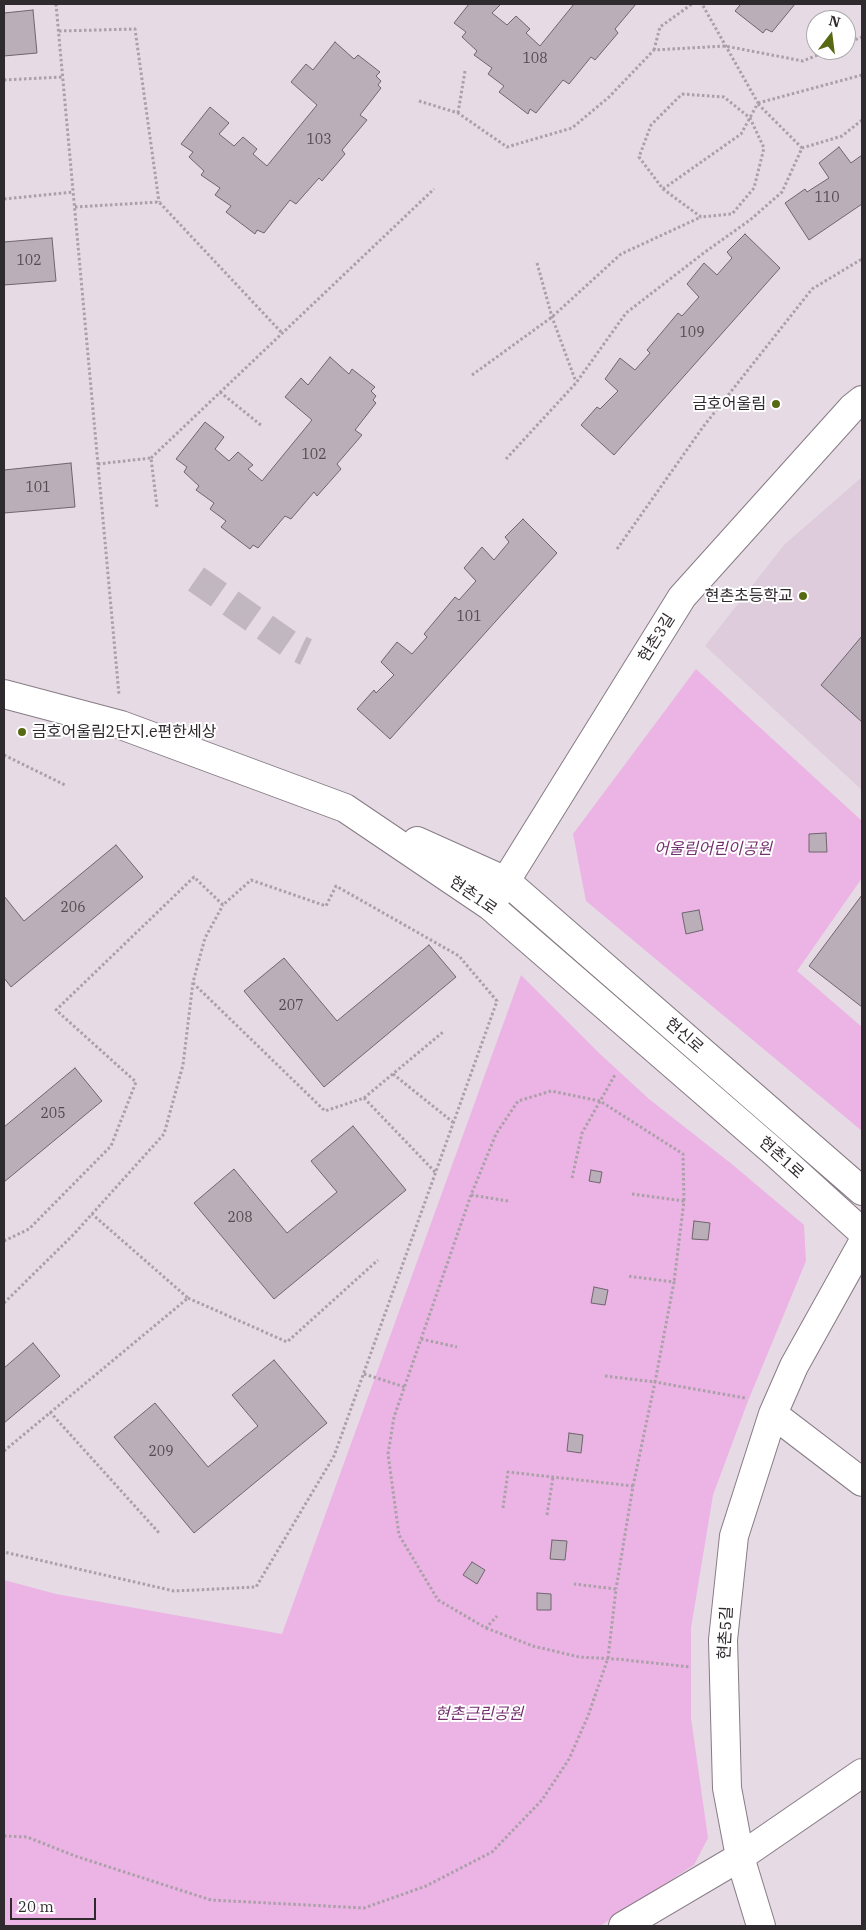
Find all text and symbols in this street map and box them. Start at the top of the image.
north arrow [806,10,856,60]
text: N [827,11,842,32]
house number: 108 [522,51,548,67]
house number: 103 [306,132,332,148]
house number: 110 [814,190,840,206]
house number: 102 [16,253,42,269]
house number: 109 [679,325,705,341]
place label: 금호어울림 [692,394,766,414]
marker: 금호어울림 [770,398,782,410]
house number: 102 [301,447,327,463]
house number: 101 [25,480,51,496]
place label: 현촌초등학교 [705,586,793,606]
marker: 현촌초등학교 [797,590,809,602]
house number: 101 [456,609,482,625]
street label: 현촌3길 [635,610,679,666]
place label: 금호어울림2단지.e편한세상 [32,722,216,742]
marker: 금호어울림2단지.e편한세상 [16,726,28,738]
park label: 어울림어린이공원 [654,839,772,859]
street label: 현촌1로 [445,873,501,919]
house number: 206 [60,900,86,916]
house number: 207 [278,998,304,1014]
street label: 현신로 [661,1014,707,1058]
house number: 205 [40,1106,66,1122]
street label: 현촌1로 [755,1133,807,1183]
house number: 208 [227,1210,253,1226]
house number: 209 [148,1444,174,1460]
street label: 현촌5길 [715,1606,737,1660]
park label: 현촌근린공원 [435,1704,523,1724]
scale bar [12,1888,99,1920]
text: 20 m [18,1897,54,1916]

